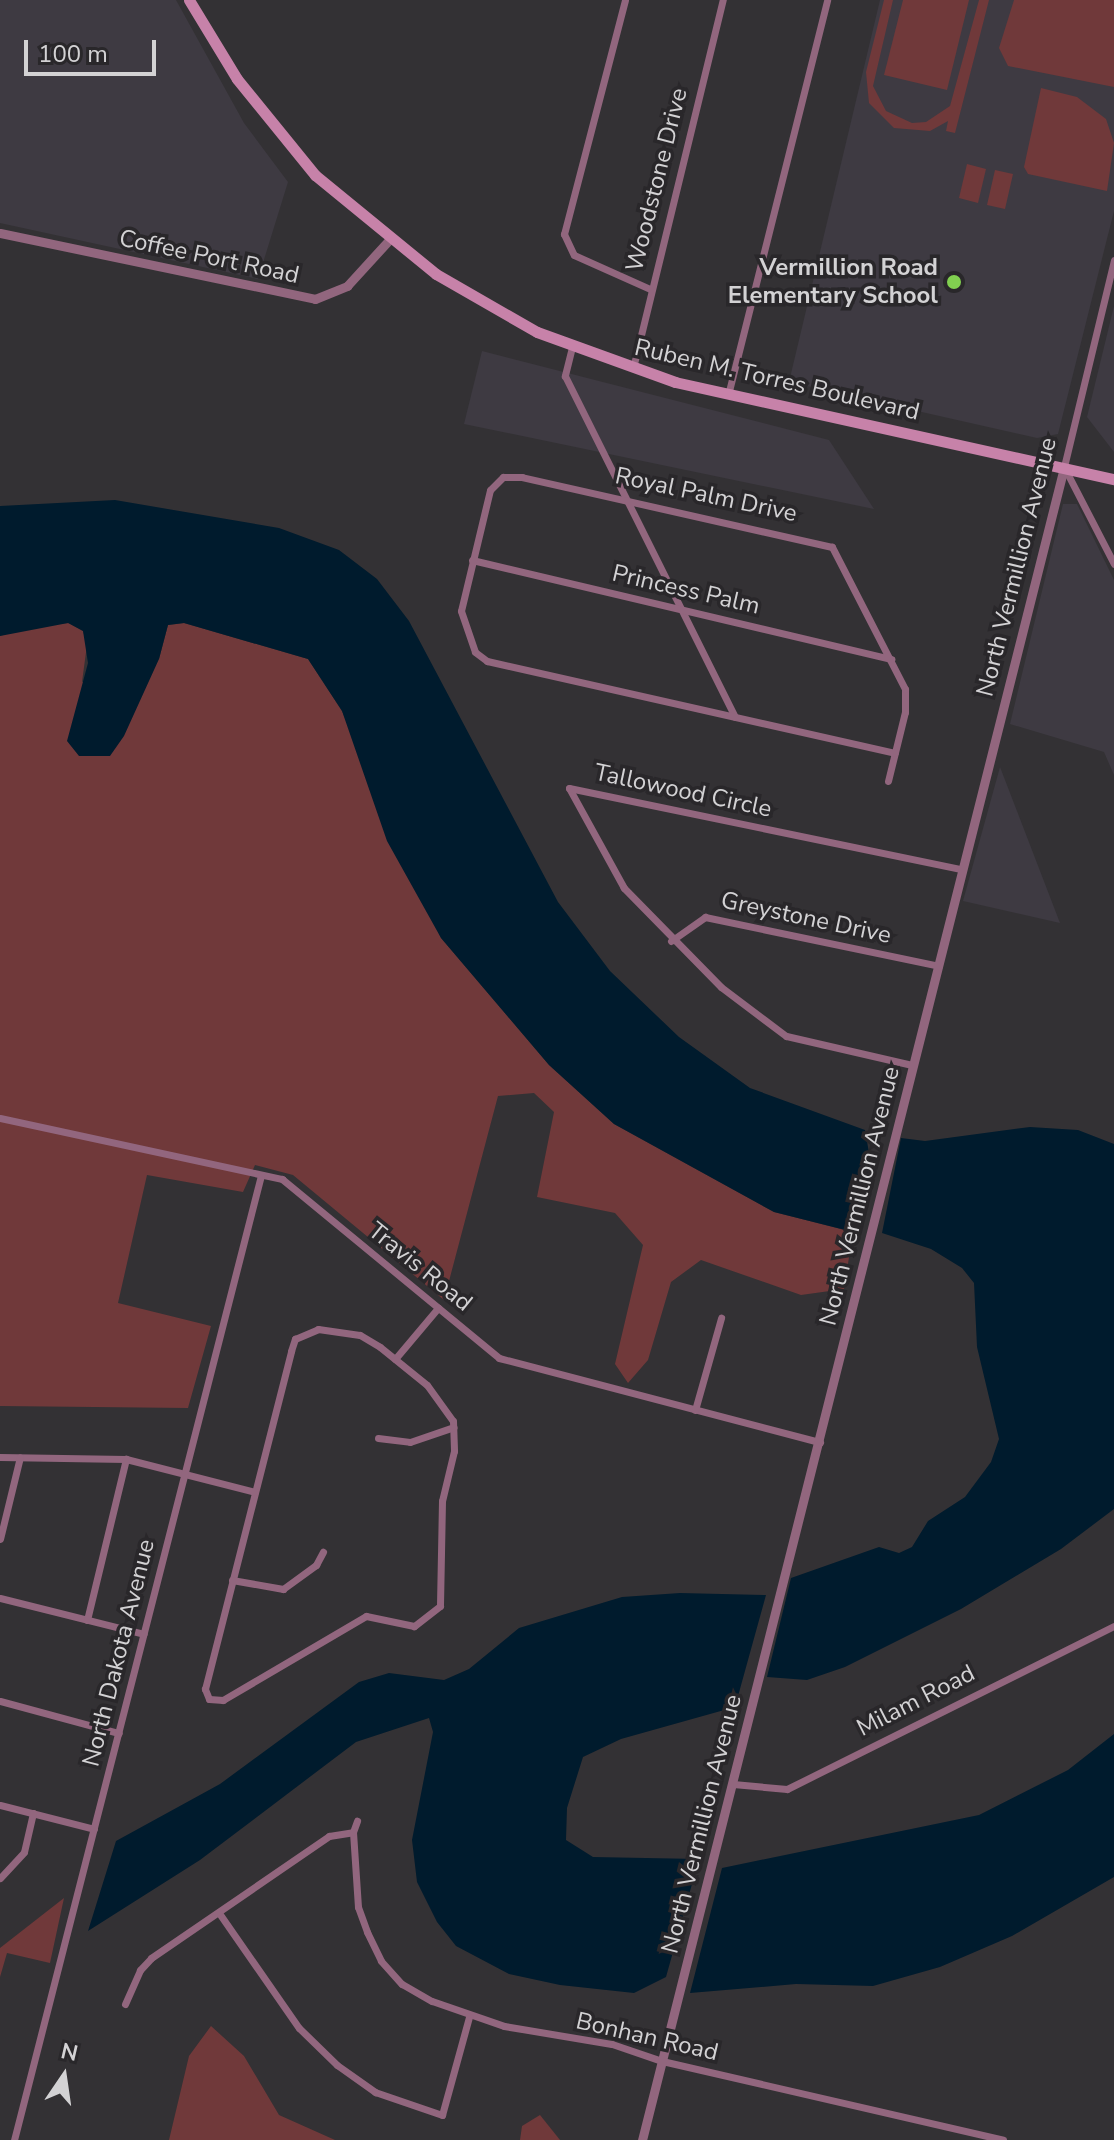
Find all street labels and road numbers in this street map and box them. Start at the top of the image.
street label: Woodstone Drive [620,85,694,275]
street label: Coffee Port Road [116,224,302,290]
street label: Ruben M. Torres Boulevard [632,333,922,427]
street label: North Vermillion Avenue [971,435,1063,699]
street label: Royal Palm Drive [612,462,800,528]
street label: Princess Palm [609,559,763,621]
street label: Tallowood Circle [592,758,774,824]
street label: Greystone Drive [718,886,894,950]
street label: North Vermillion Avenue [814,1064,906,1328]
street label: Travis Road [362,1216,478,1318]
street label: North Dakota Avenue [77,1537,161,1769]
street label: Milam Road [852,1659,980,1743]
street label: North Vermillion Avenue [656,1692,748,1956]
street label: Bonhan Road [573,2007,721,2067]

